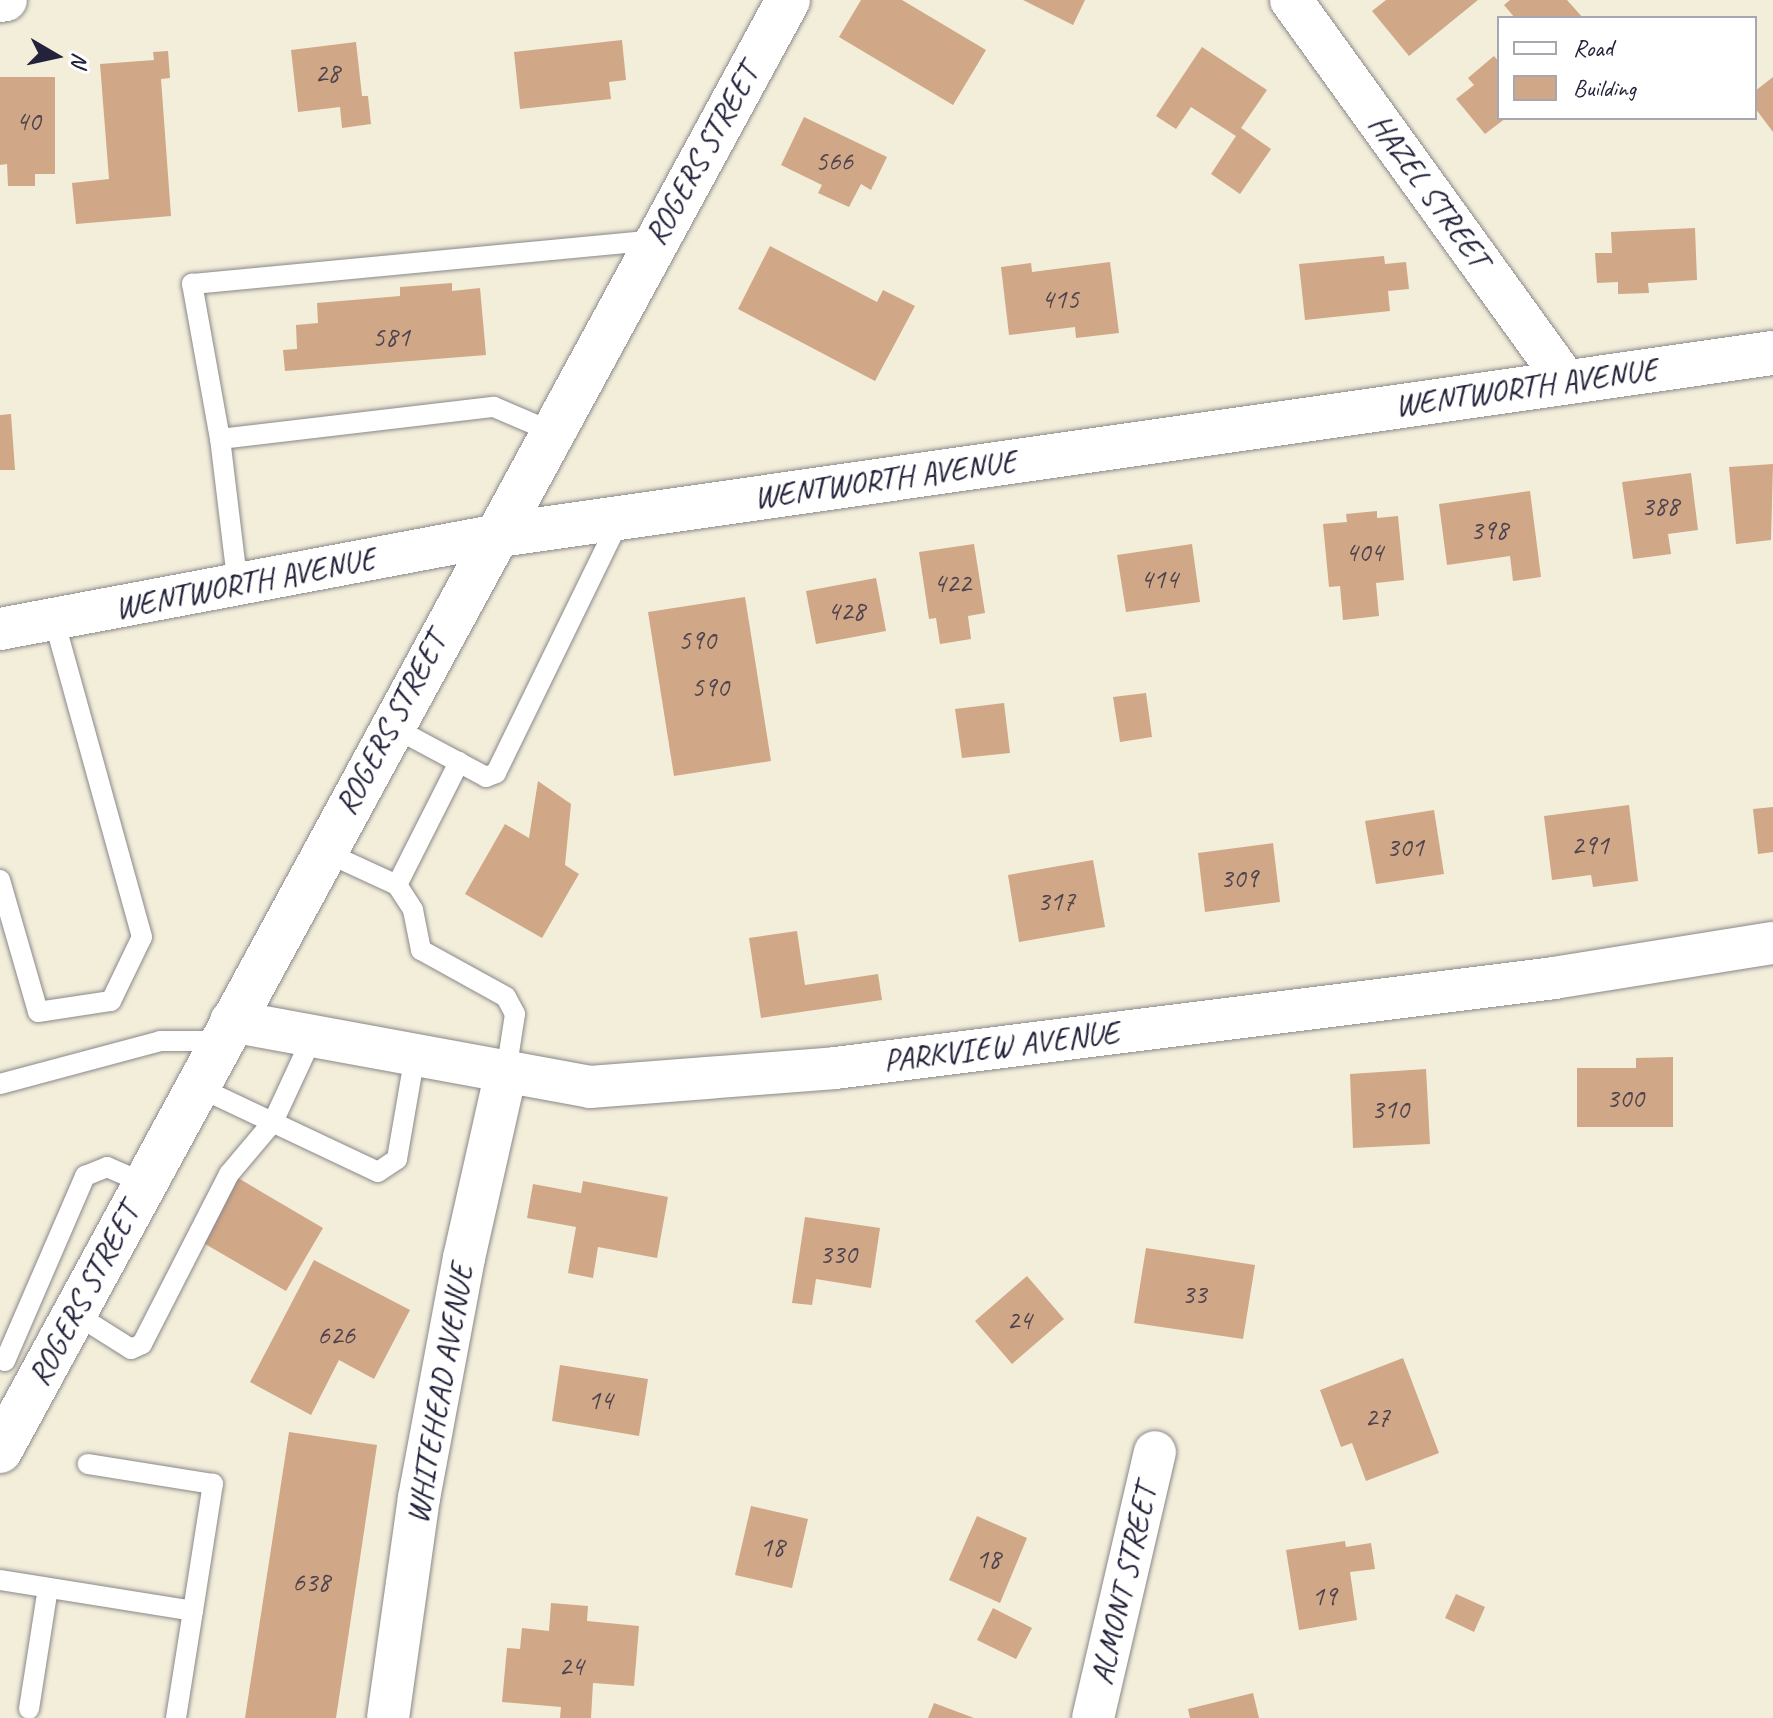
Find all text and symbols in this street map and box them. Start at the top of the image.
north arrow [16,16,96,96]
legend [1497,16,1757,120]
text: Road [1573,33,1613,63]
text: N [65,51,95,69]
house number: 28 [314,56,340,90]
street label: ROGERS STREET [637,58,767,252]
text: Building [1573,73,1636,103]
house number: 40 [15,104,41,138]
street label: HAZEL STREET [1360,106,1498,276]
house number: 566 [815,144,853,178]
house number: 415 [1041,282,1079,316]
house number: 581 [372,320,410,354]
street label: WENTWORTH AVENUE [1392,351,1660,425]
street label: WENTWORTH AVENUE [751,443,1019,517]
house number: 388 [1641,489,1679,523]
house number: 398 [1470,513,1508,547]
house number: 404 [1345,535,1383,569]
street label: WENTWORTH AVENUE [111,540,379,628]
house number: 414 [1140,562,1178,596]
house number: 422 [933,566,971,600]
house number: 428 [827,594,865,628]
house number: 590 [678,623,716,657]
street label: ROGERS STREET [327,627,455,821]
house number: 590 [691,670,729,704]
house number: 291 [1571,828,1609,862]
house number: 301 [1386,830,1424,864]
house number: 309 [1220,861,1258,895]
house number: 317 [1037,884,1075,918]
street label: PARKVIEW AVENUE [882,1014,1120,1080]
house number: 300 [1606,1081,1644,1115]
house number: 310 [1371,1092,1409,1126]
street label: ROGERS STREET [20,1198,148,1392]
house number: 330 [819,1237,857,1271]
street label: WHITEHEAD AVENUE [398,1262,482,1526]
house number: 33 [1181,1277,1207,1311]
house number: 24 [1006,1303,1032,1337]
house number: 626 [317,1318,355,1352]
house number: 14 [587,1383,613,1417]
house number: 27 [1364,1400,1390,1434]
street label: ALMONT STREET [1083,1482,1165,1688]
house number: 18 [759,1530,785,1564]
house number: 18 [975,1542,1001,1576]
house number: 638 [292,1565,330,1599]
house number: 19 [1311,1579,1337,1613]
house number: 24 [558,1649,584,1683]

